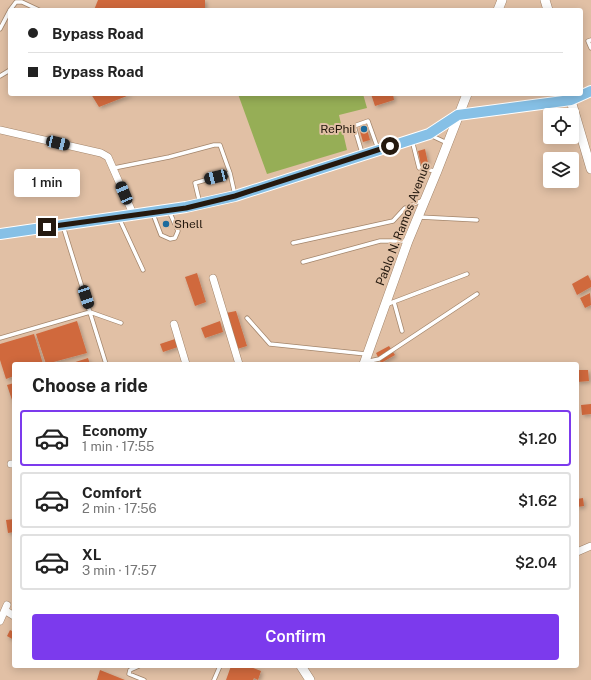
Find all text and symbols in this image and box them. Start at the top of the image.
text: Bypass Road [52,25,144,42]
text: Bypass Road [52,63,144,80]
map controls [543,108,579,188]
button: locate [543,108,579,144]
place label: RePhil [320,122,356,136]
marker: RePhil [359,124,369,134]
car [45,134,71,152]
route start [381,137,399,155]
button: layers [543,152,579,188]
street label: Pablo N. Ramos Avenue [373,160,433,288]
car [203,168,229,186]
callout: 1 min [14,169,80,197]
text: 1 min [32,175,62,190]
car [114,180,134,206]
place label: Shell [174,217,203,231]
route end [38,218,56,236]
marker: Shell [161,219,171,229]
car [77,284,95,310]
text: Choose a ride [32,375,148,396]
icon: car [34,420,70,456]
text: Economy [82,422,147,439]
text: $1.20 [518,430,557,447]
text: 1 min · 17:55 [82,439,154,454]
icon: car [34,482,70,518]
text: Comfort [82,484,142,501]
text: $1.62 [518,492,557,509]
text: 2 min · 17:56 [82,501,157,516]
icon: car [34,544,70,580]
text: XL [82,546,101,563]
text: $2.04 [515,554,557,571]
text: 3 min · 17:57 [82,563,157,578]
button: Confirm [32,614,559,660]

